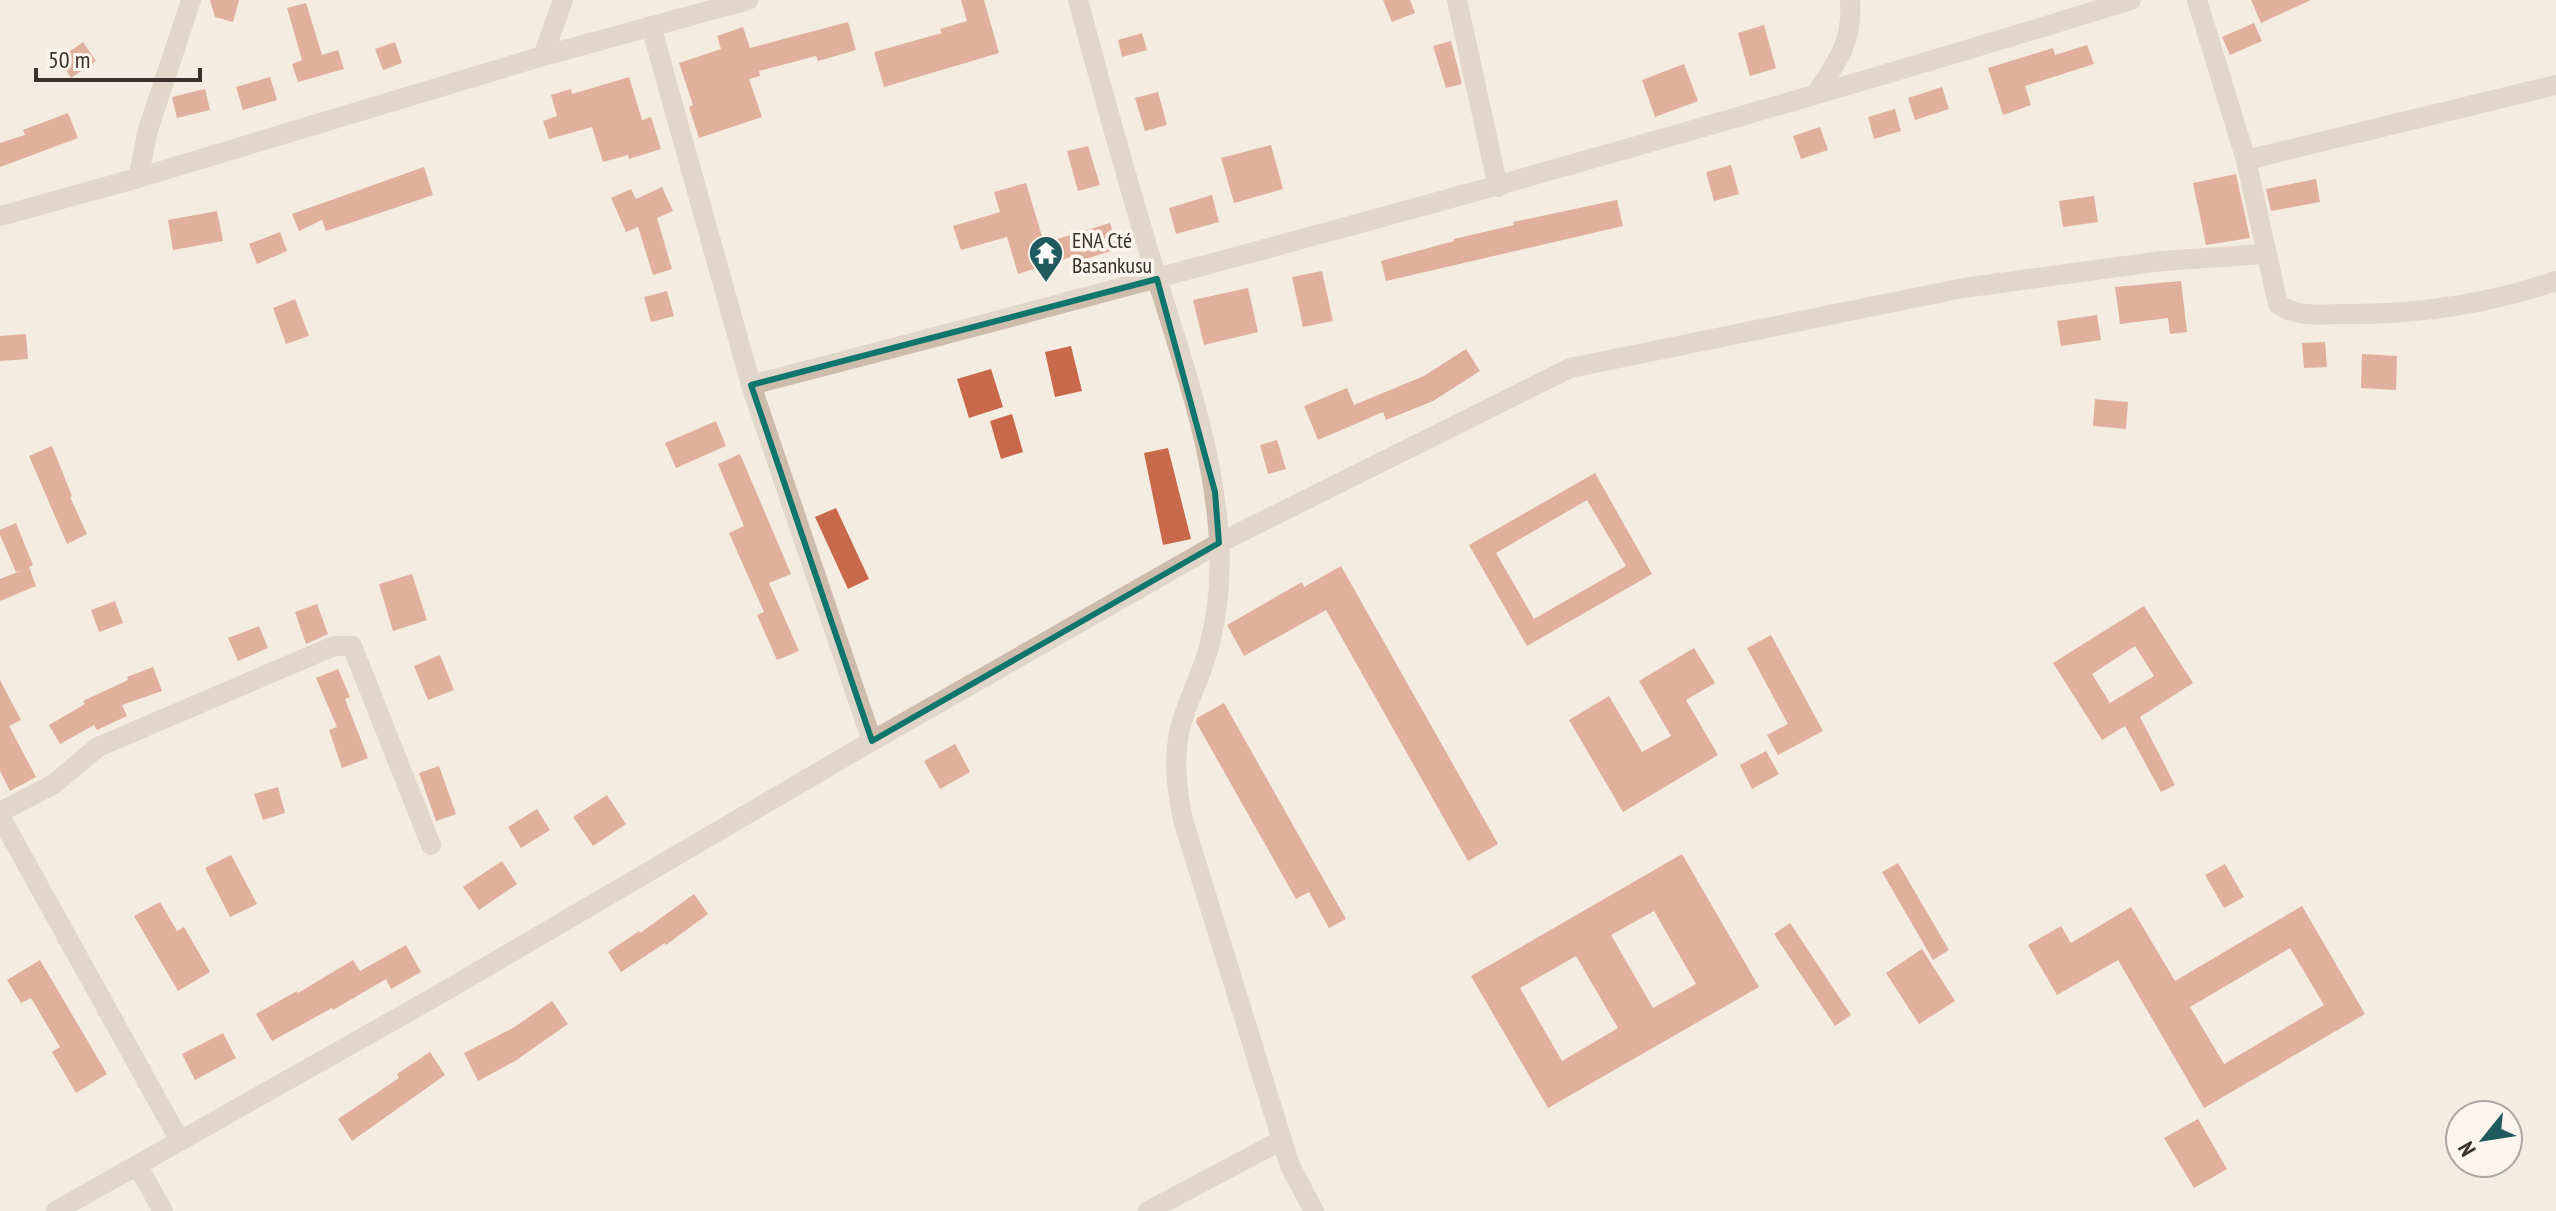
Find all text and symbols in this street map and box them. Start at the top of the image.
scale bar [36,32,200,82]
text: 50 m [48,44,90,75]
place label: ENA Cté Basankusu [1072,226,1152,279]
temple icon: ENA Cté Basankusu [1027,234,1065,284]
north arrow [2444,1099,2524,1179]
text: N [2452,1137,2482,1161]

